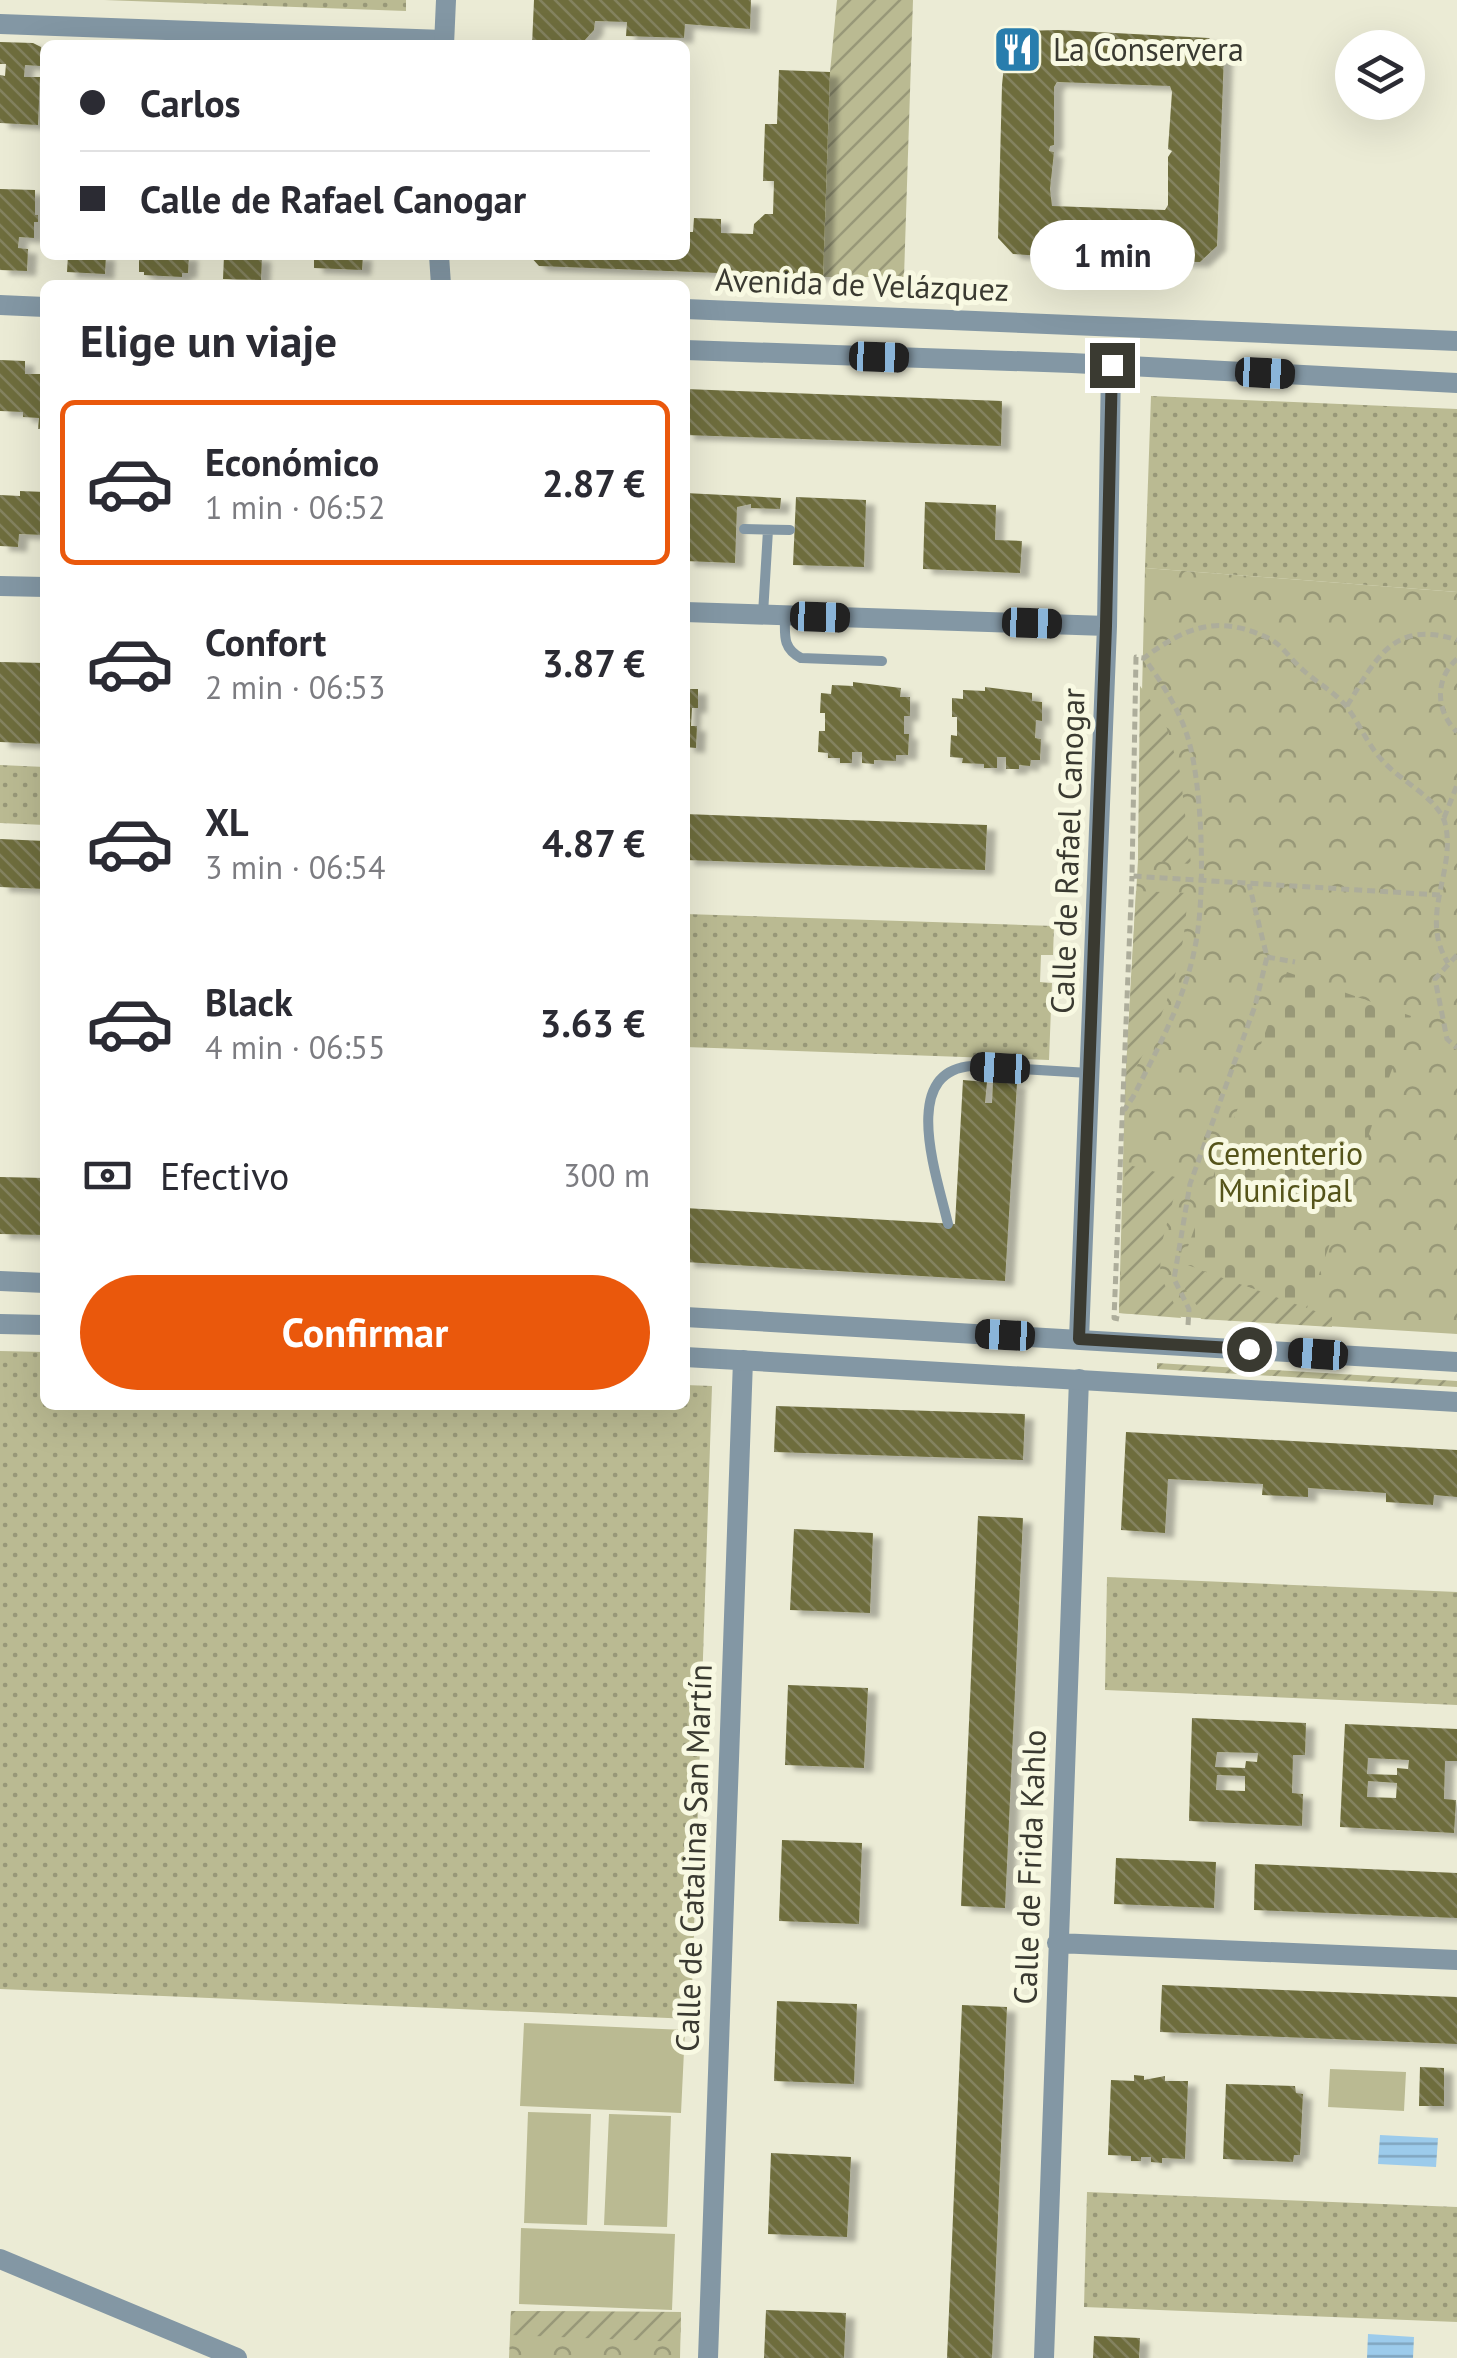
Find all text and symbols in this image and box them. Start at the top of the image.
restaurant icon: La Conservera [992,24,1044,76]
place label: La Conservera [1053,28,1244,70]
map controls [1335,30,1425,120]
button: layers [1335,30,1425,120]
text: Carlos [140,78,241,127]
text: Calle de Rafael Canogar [140,174,526,223]
callout: 1 min [1030,220,1194,290]
text: 1 min [1073,234,1152,276]
street label: Avenida de Velázquez [714,258,1010,310]
text: Elige un viaje [80,311,337,369]
car [848,341,910,373]
route end [1090,343,1135,388]
car [1234,356,1296,390]
text: Económico [205,437,379,486]
icon: car [85,438,175,528]
text: 2.87 € [542,458,645,507]
text: 1 min · 06:52 [205,486,385,528]
car [789,601,851,633]
car [1001,607,1063,639]
text: Confort [205,617,326,666]
icon: car [85,618,175,708]
text: 3.87 € [542,638,645,687]
text: 2 min · 06:53 [205,666,385,708]
street label: Calle de Rafael Canogar [1040,687,1094,1015]
text: XL [205,797,249,846]
icon: car [85,798,175,888]
text: 4.87 € [542,818,645,867]
text: 3 min · 06:54 [205,846,385,888]
text: Black [205,977,293,1026]
icon: car [85,978,175,1068]
text: 3.63 € [540,998,645,1047]
text: 4 min · 06:55 [205,1026,385,1068]
car [969,1051,1031,1085]
park label: Cementerio Municipal [1207,1132,1363,1211]
icon: cash [80,1148,135,1203]
text: Efectivo [160,1151,289,1200]
text: 300 m [563,1154,650,1196]
button: Confirmar [80,1275,650,1390]
car [974,1318,1036,1352]
route start [1227,1327,1272,1372]
car [1287,1337,1349,1371]
street label: Calle de Catalina San Martín [665,1663,721,2053]
street label: Calle de Frida Kahlo [1003,1729,1055,2005]

